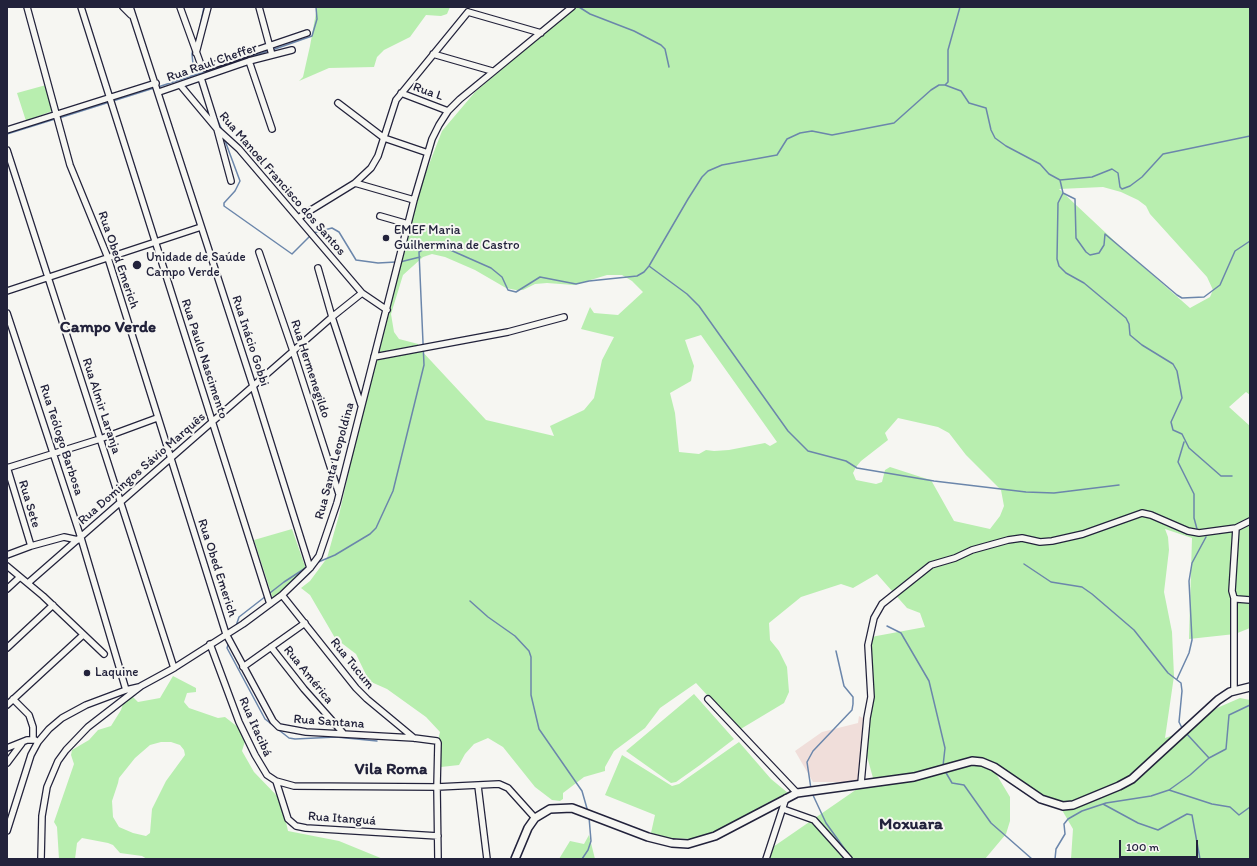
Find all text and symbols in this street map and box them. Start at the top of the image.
street label: Rua Raul Cheffer [165,40,259,86]
street label: Rua L [411,79,445,105]
street label: Rua Manoel Francisco dos Santos [215,109,349,259]
street label: Rua Obed Emerich [94,209,142,311]
place label: EMEF Maria Guilhermina de Castro [394,223,520,254]
marker: EMEF Maria Guilhermina de Castro [381,233,391,243]
place label: Unidade de Saúde Campo Verde [146,250,246,281]
marker: Unidade de Saúde Campo Verde [131,259,143,271]
street label: Rua Inácio Gobbi [228,294,272,388]
street label: Rua Paulo Nascimento [177,297,231,421]
district label: Campo Verde [60,318,156,338]
street label: Rua Hermenegildo [287,318,333,420]
street label: Rua Almir Laranja [78,356,124,456]
street label: Rua Teólogo Barbosa [36,382,86,498]
street label: Rua Santa Leopoldina [312,401,358,521]
street label: Rua Domingos Sávio Marquês [75,409,209,529]
street label: Rua Sete [14,478,44,530]
street label: Rua Obed Emerich [194,517,240,619]
street label: Rua Tucum [327,635,377,693]
street label: Rua América [280,643,336,707]
place label: Laquine [95,665,139,681]
marker: Laquine [82,668,92,678]
street label: Rua Itacibá [235,695,275,759]
street label: Rua Santana [293,712,365,732]
district label: Vila Roma [355,760,427,780]
street label: Rua Itanguá [307,809,377,829]
district label: Moxuara [879,815,943,835]
scale bar [1121,832,1200,858]
text: 100 m [1126,840,1159,854]

